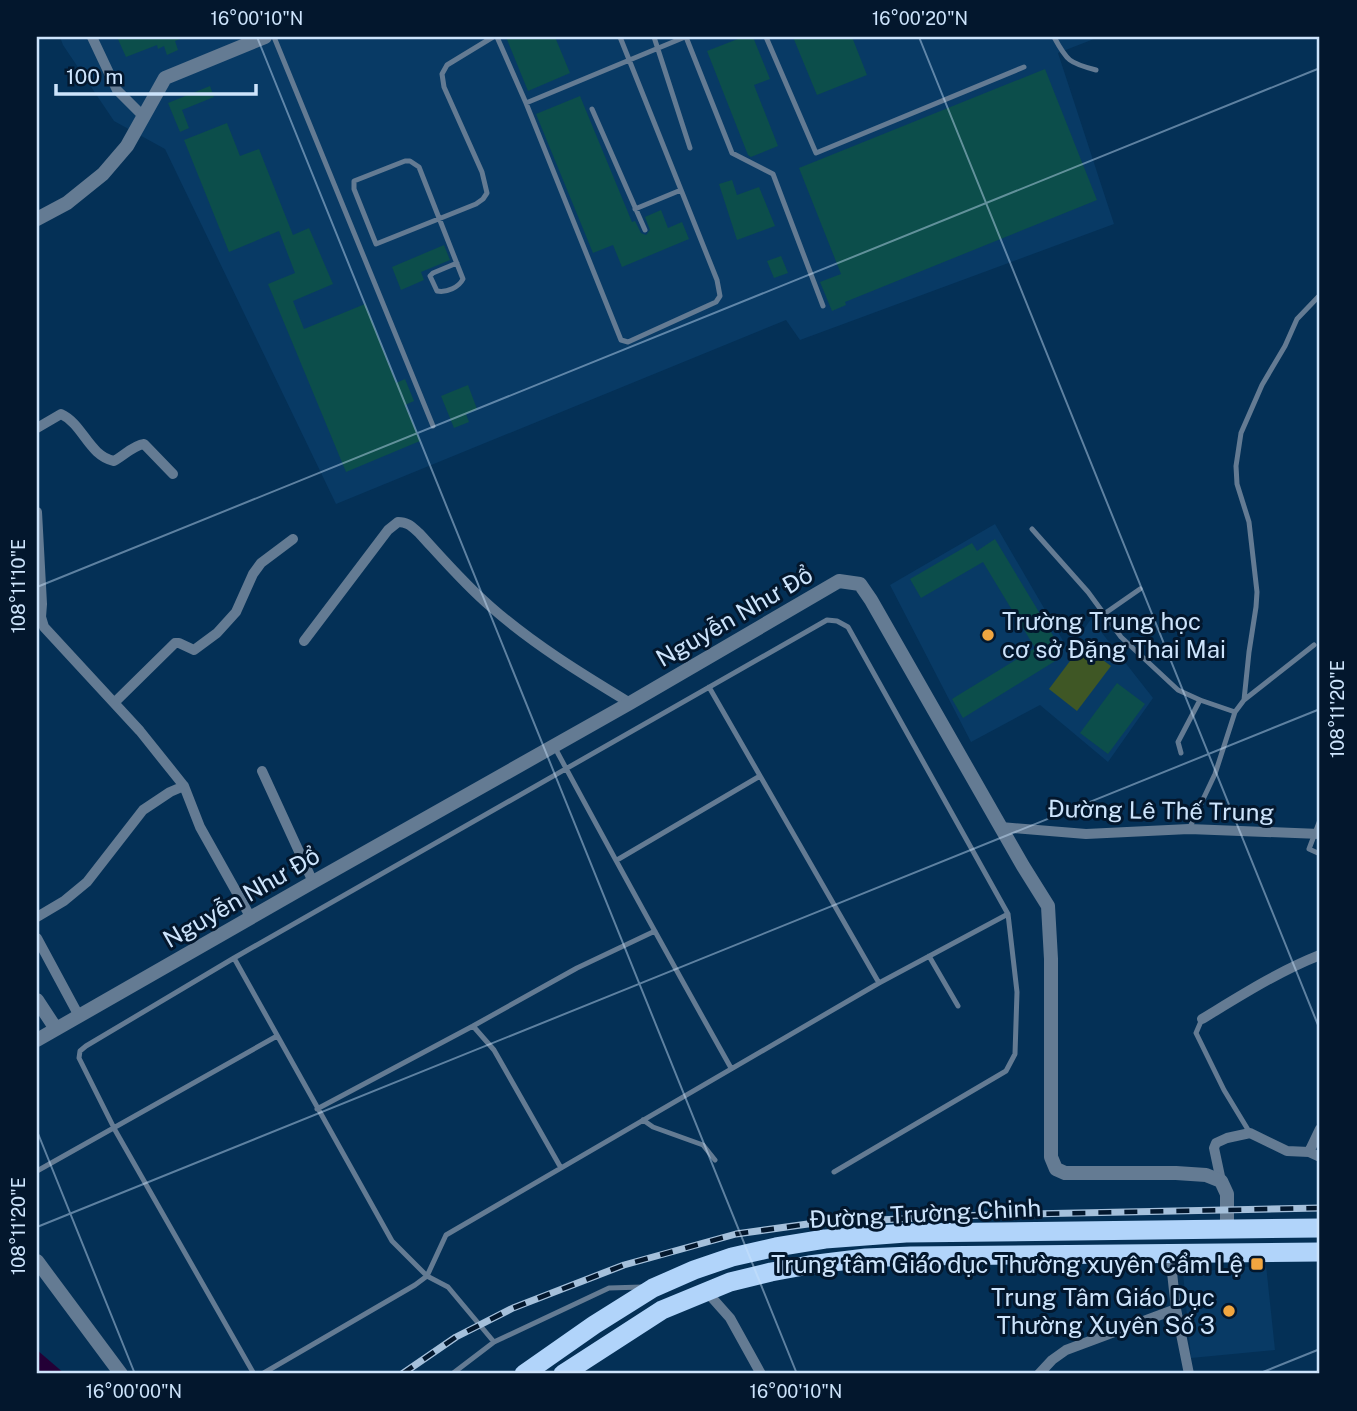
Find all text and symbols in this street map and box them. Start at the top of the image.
text: 16°00'10"N [211,8,303,29]
text: 16°00'20"N [872,8,968,29]
scale bar [56,52,256,96]
text: 100 m [66,64,123,89]
text: 108°11'10"E [8,539,29,633]
street label: Nguyễn Như Đổ [651,560,817,672]
place label: Trường Trung học cơ sở Đặng Thai Mai [1002,607,1226,663]
marker: Trường Trung học cơ sở Đặng Thai Mai [980,627,996,643]
text: 108°11'20"E [1327,660,1348,758]
street label: Đường Lê Thế Trung [1047,794,1275,826]
street label: Nguyễn Như Đổ [158,841,324,953]
text: 108°11'20"E [8,1177,29,1275]
street label: Đường Trường Chinh [808,1193,1042,1233]
place label: Trung tâm Giáo dục Thường xuyên Cẩm Lệ [771,1250,1243,1278]
marker: Trung tâm Giáo dục Thường xuyên Cẩm Lệ [1249,1256,1265,1272]
place label: Trung Tâm Giáo Dục Thường Xuyên Số 3 [991,1283,1215,1339]
marker: Trung Tâm Giáo Dục Thường Xuyên Số 3 [1221,1303,1237,1319]
text: 16°00'00"N [86,1381,182,1402]
text: 16°00'10"N [750,1381,842,1402]

